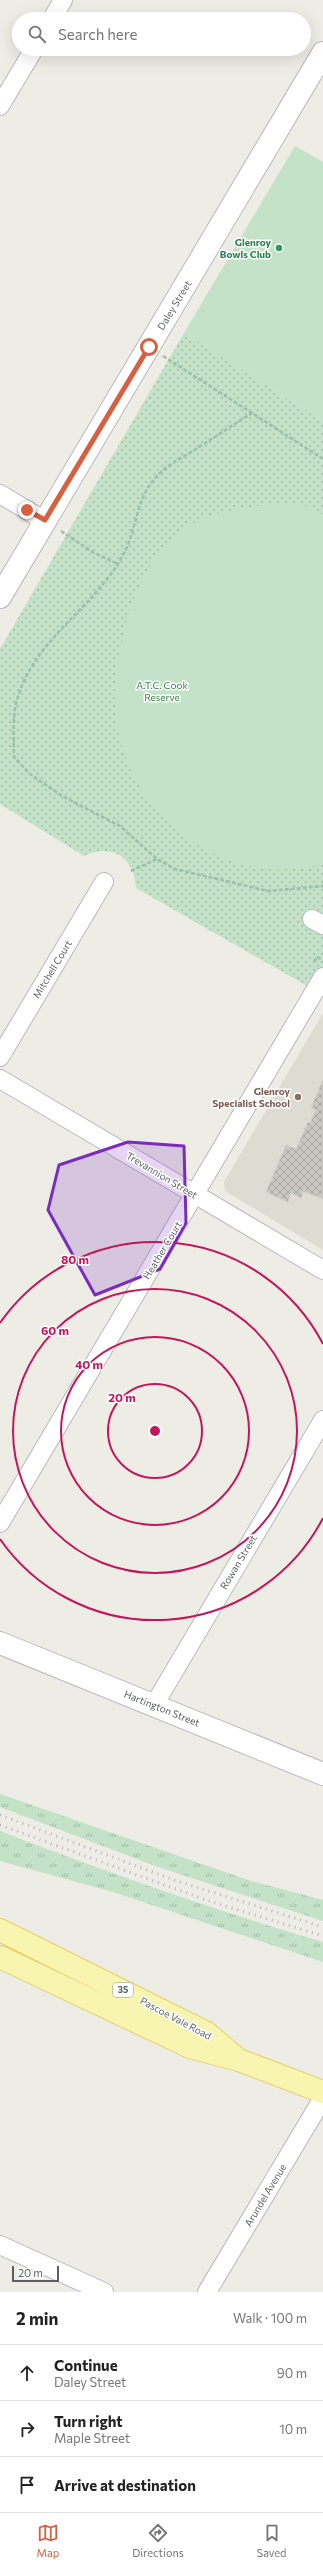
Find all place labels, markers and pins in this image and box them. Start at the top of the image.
place label: Glenroy Bowls Club [220,236,272,260]
marker: Glenroy Bowls Club [274,243,284,253]
place label: Glenroy Specialist School [212,1085,291,1109]
marker: Glenroy Specialist School [293,1092,303,1102]
centre of rings [148,1424,162,1438]

